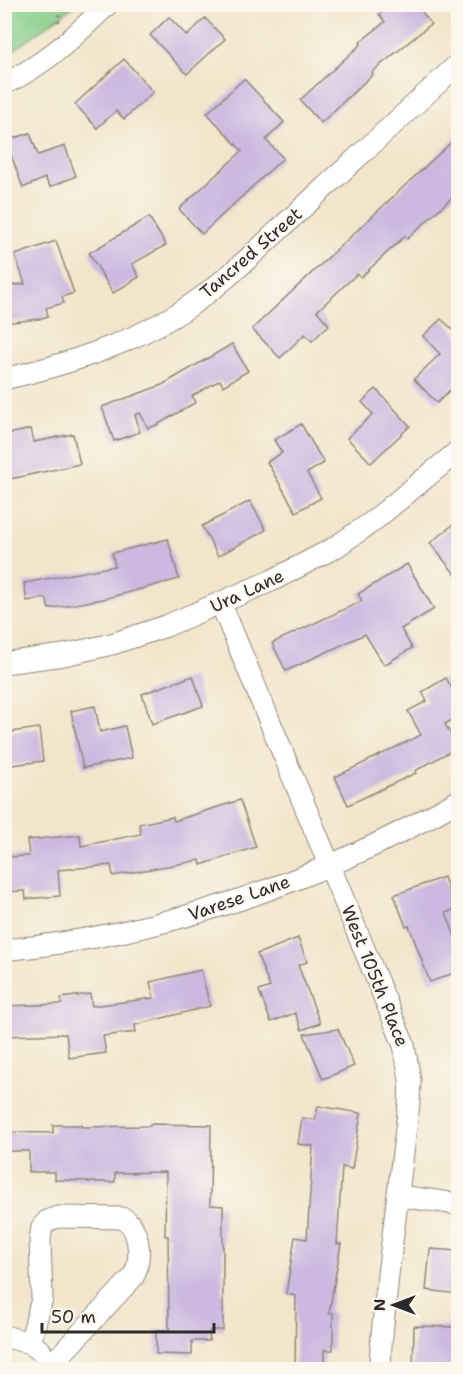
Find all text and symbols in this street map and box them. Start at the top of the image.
street label: Tancred Street [195,202,307,304]
street label: Ura Lane [206,564,288,618]
street label: Varese Lane [185,869,293,927]
street label: West 105th Place [336,902,414,1050]
north arrow [364,1275,424,1335]
scale bar [42,1296,214,1334]
text: N [369,1299,390,1311]
text: 50 m [51,1305,96,1329]

